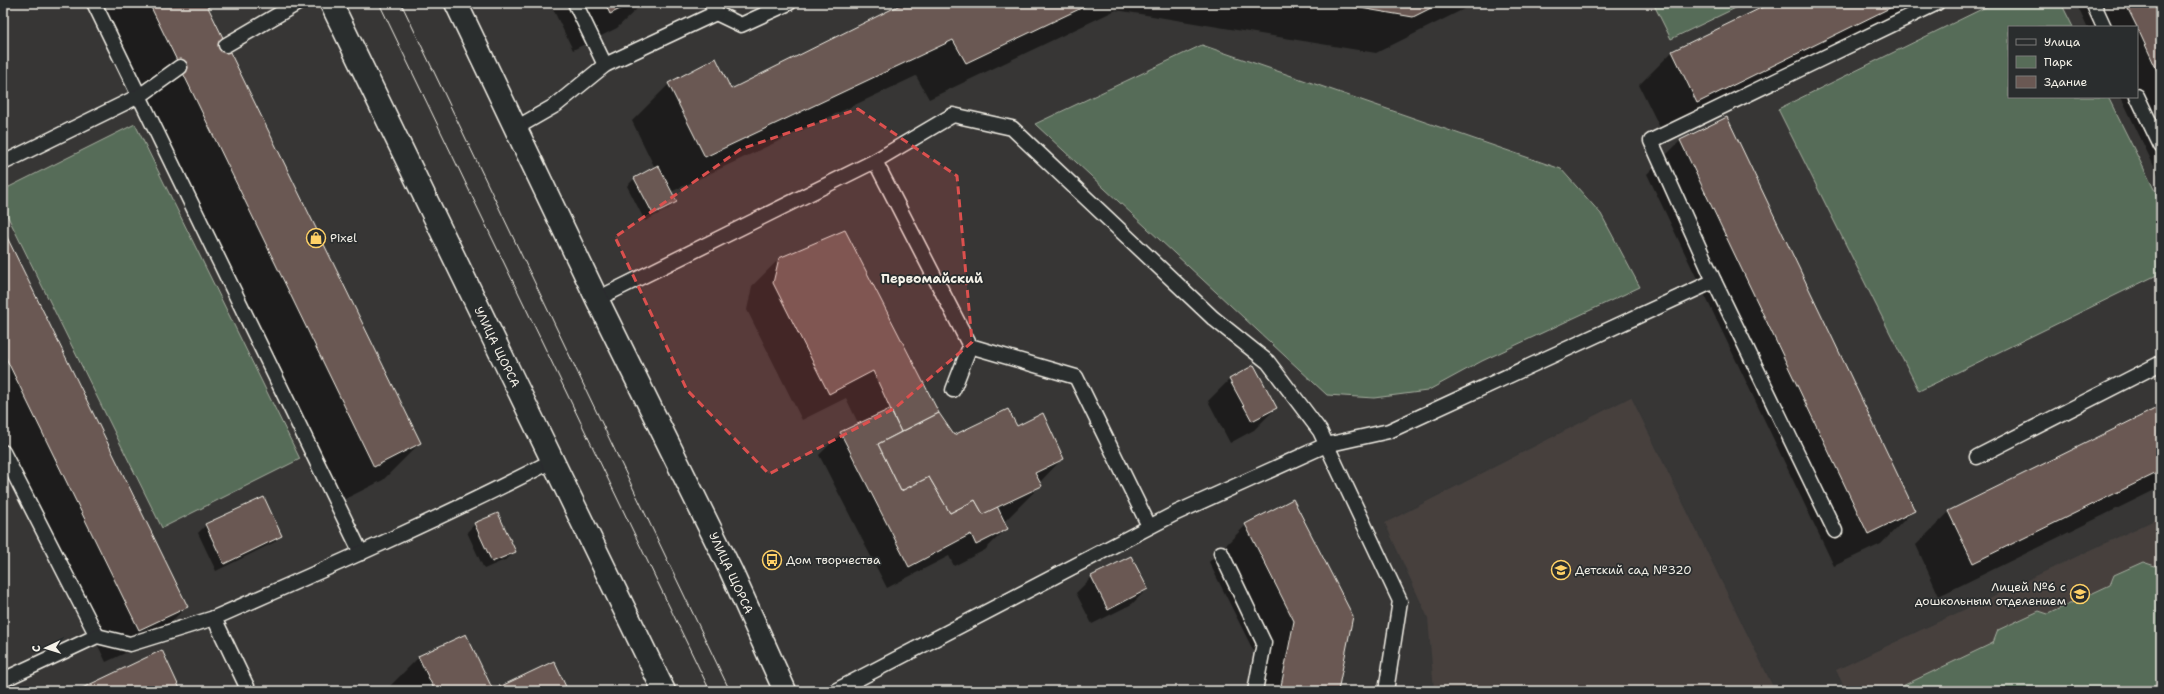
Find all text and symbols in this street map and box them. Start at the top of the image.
legend [2008,26,2138,98]
text: Улица [2044,34,2081,50]
text: Парк [2044,54,2073,70]
text: Здание [2044,74,2088,90]
shop icon: Pixel [305,227,327,249]
place label: Pixel [330,230,357,246]
district label: Первомайский [881,270,983,287]
street label: УЛИЦА ЩОРСА [470,304,524,390]
street label: УЛИЦА ЩОРСА [705,530,757,617]
bus stop icon: Дом творчества [761,549,783,571]
place label: Дом творчества [786,552,881,568]
school or university icon: Детский сад №320 [1550,559,1572,581]
place label: Детский сад №320 [1575,562,1692,578]
place label: Лицей №6 с дошкольным отделением [1915,579,2066,609]
school or university icon: Лицей №6 с дошкольным отделением [2069,583,2091,605]
north arrow [26,628,66,668]
text: С [29,645,44,653]

